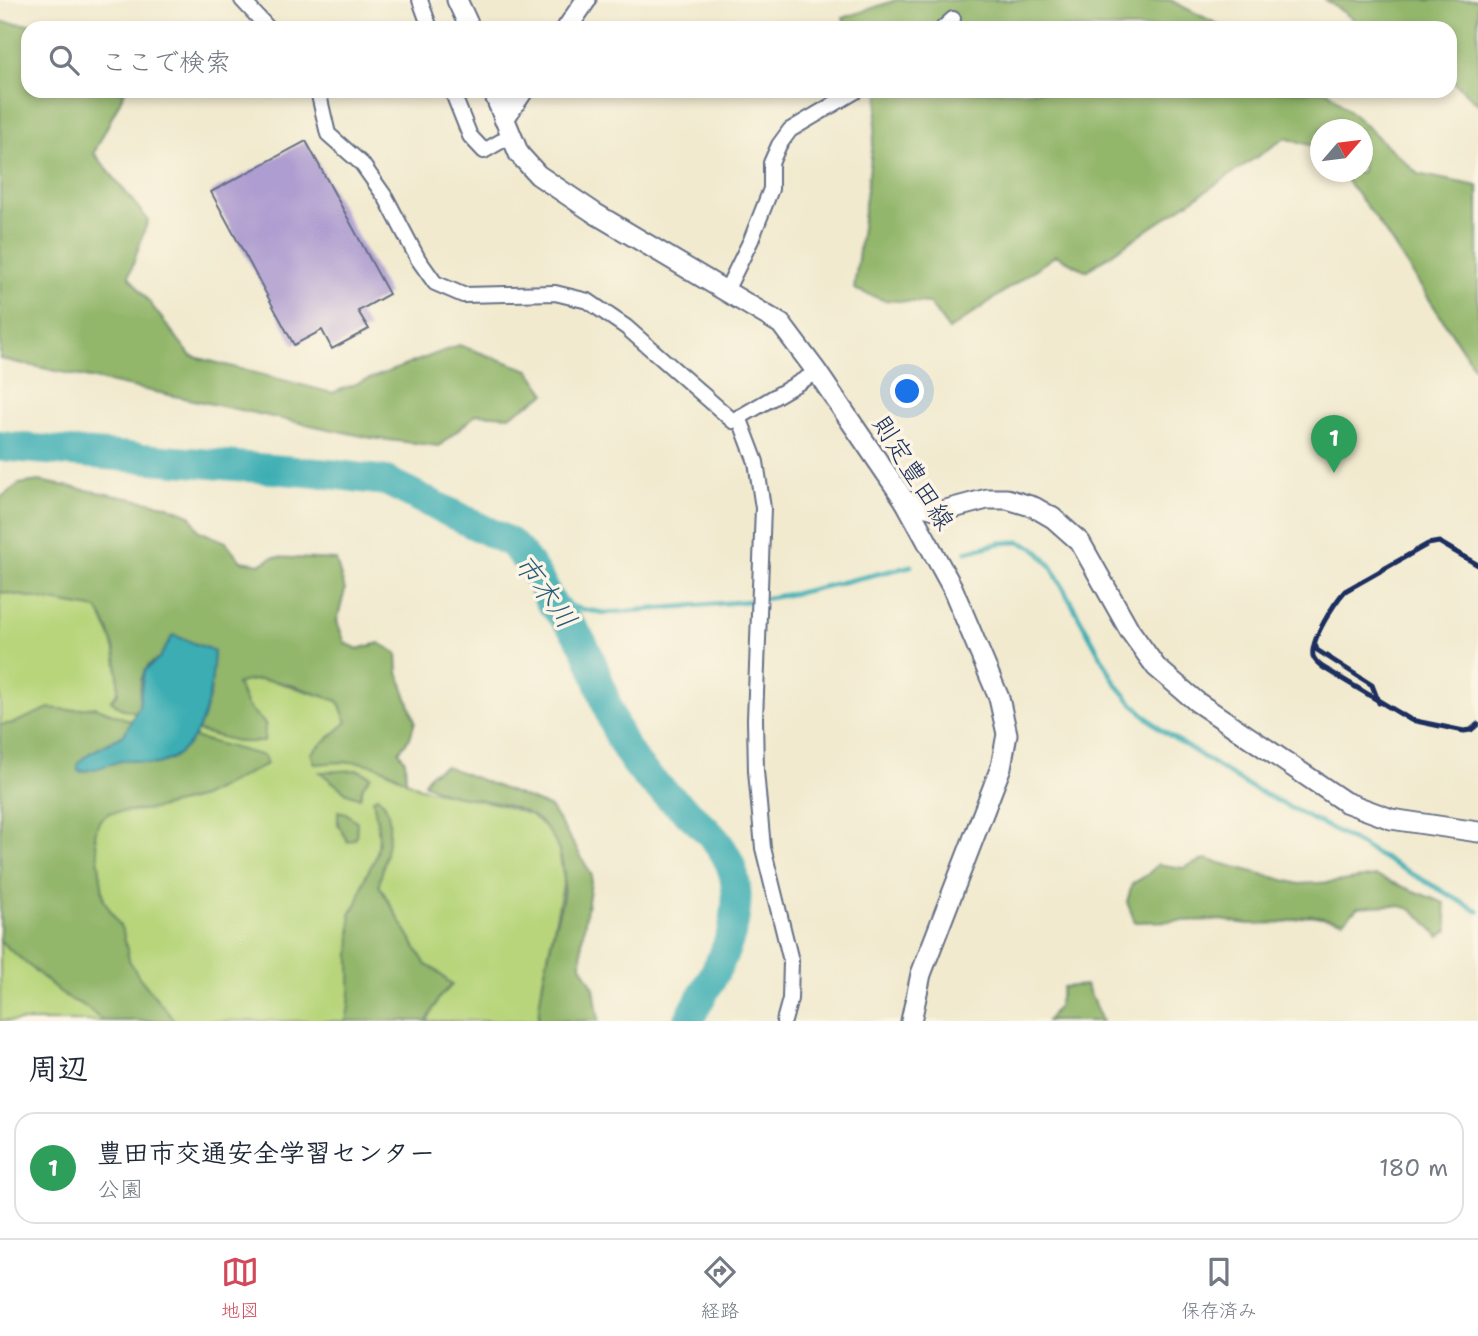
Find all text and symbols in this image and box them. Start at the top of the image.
search box [21,21,1457,98]
icon: search [45,41,83,79]
text: ここで検索 [101,44,231,79]
north arrow [1310,119,1373,182]
your location [890,374,924,408]
street label: 則定豊田線 [865,408,963,536]
pin: 1 [1311,415,1357,473]
water label: 市木川 [506,546,586,636]
text: 周辺 [28,1048,88,1089]
text: 豊田市交通安全学習センター [97,1135,435,1170]
text: 1 [48,1153,58,1183]
text: 180 m [1379,1153,1448,1183]
text: 公園 [97,1174,143,1204]
tab: 地図 [221,1253,259,1323]
tab: 経路 [701,1253,739,1323]
tab: 保存済み [1181,1253,1257,1323]

